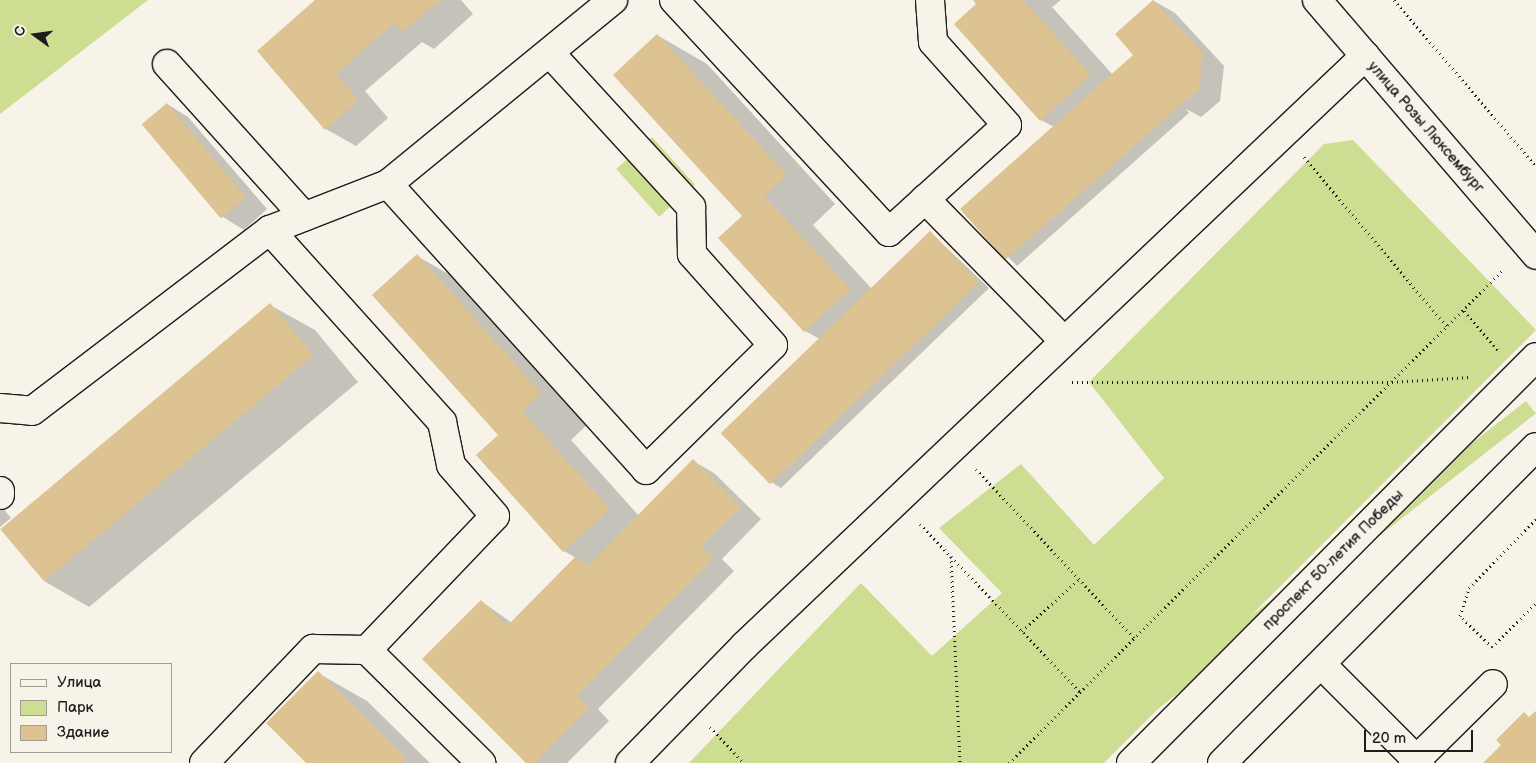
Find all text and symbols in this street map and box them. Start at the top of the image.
north arrow [10,10,60,60]
text: С [11,24,29,38]
street label: улица Розы Люксембург [1364,58,1488,196]
street label: проспект 50-летия Победы [1259,486,1407,634]
legend [10,663,172,753]
text: Улица [57,673,101,692]
text: Парк [57,698,94,717]
scale bar [1366,720,1475,752]
text: Здание [57,723,109,742]
text: 20 m [1372,729,1406,748]

